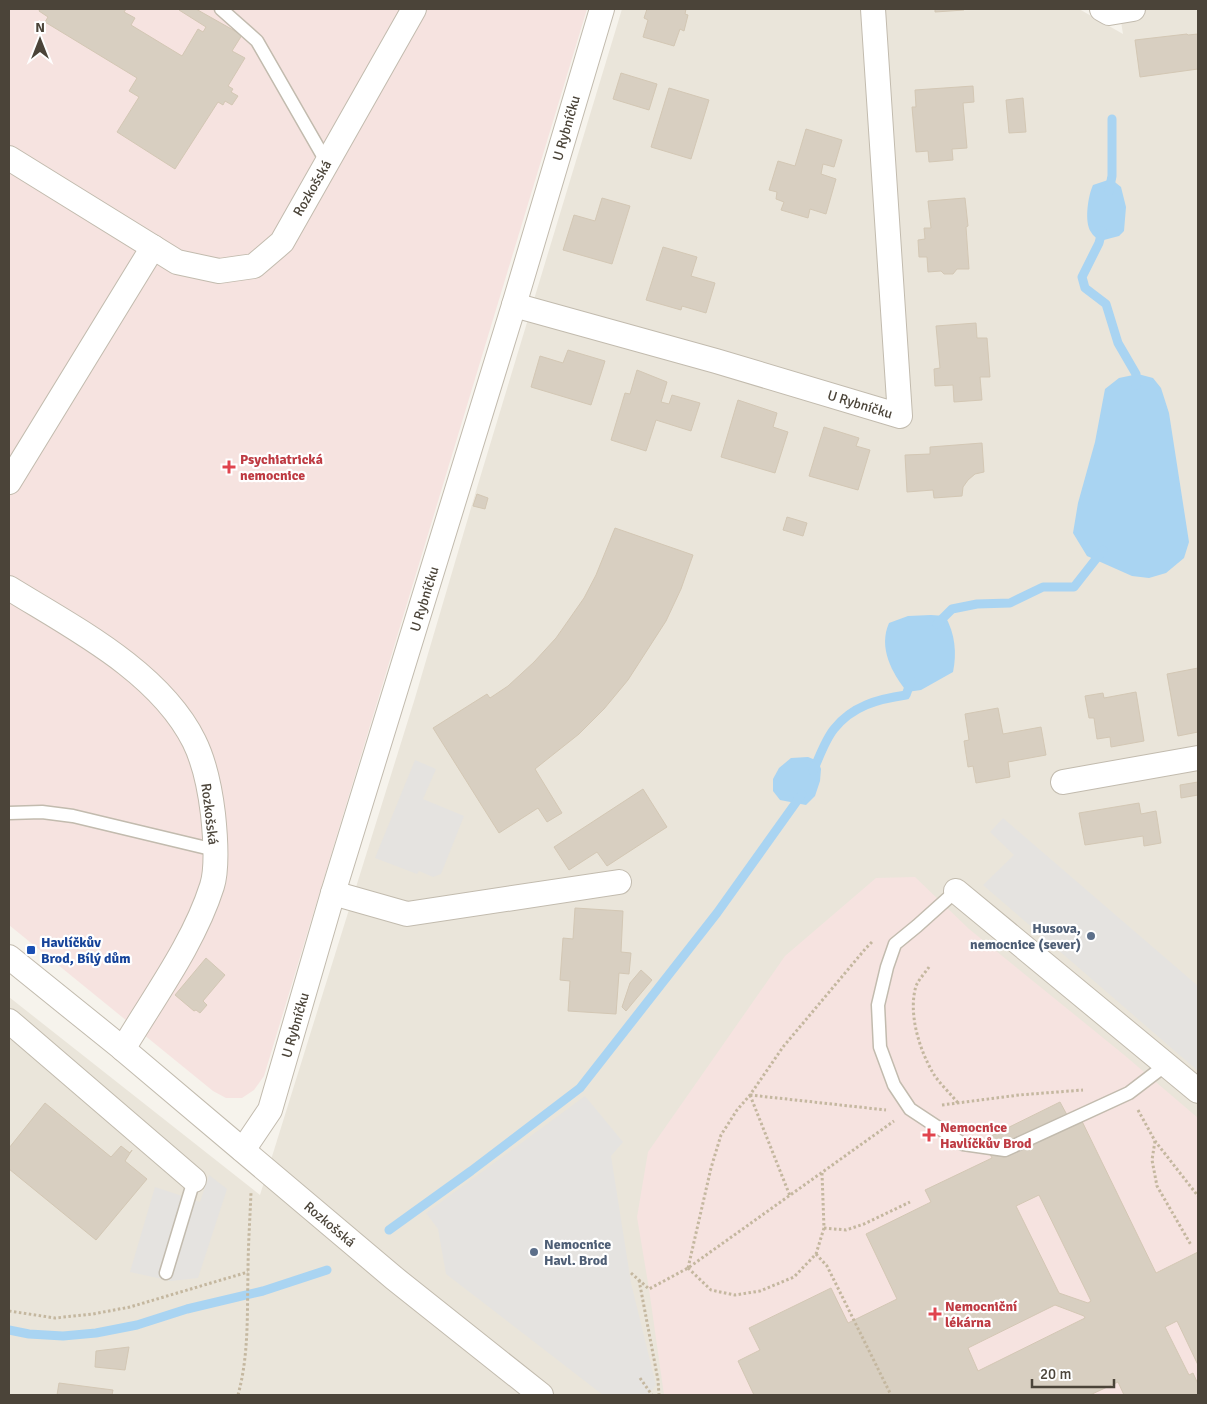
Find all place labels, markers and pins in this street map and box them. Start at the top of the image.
place label: Psychiatrická nemocnice [240,451,323,484]
marker: Psychiatrická nemocnice [222,460,236,474]
place label: Husova, nemocnice (sever) [970,920,1081,953]
marker: Husova, nemocnice (sever) [1085,930,1097,942]
place label: Havlíčkův Brod, Bílý dům [41,934,131,967]
marker: Havlíčkův Brod, Bílý dům [25,944,37,956]
place label: Nemocnice Havlíčkův Brod [940,1119,1032,1152]
marker: Nemocnice Havlíčkův Brod [922,1128,936,1142]
place label: Nemocnice Havl. Brod [544,1236,611,1269]
marker: Nemocnice Havl. Brod [528,1246,540,1258]
place label: Nemocniční lékárna [945,1298,1018,1331]
marker: Nemocniční lékárna [929,1308,941,1320]

